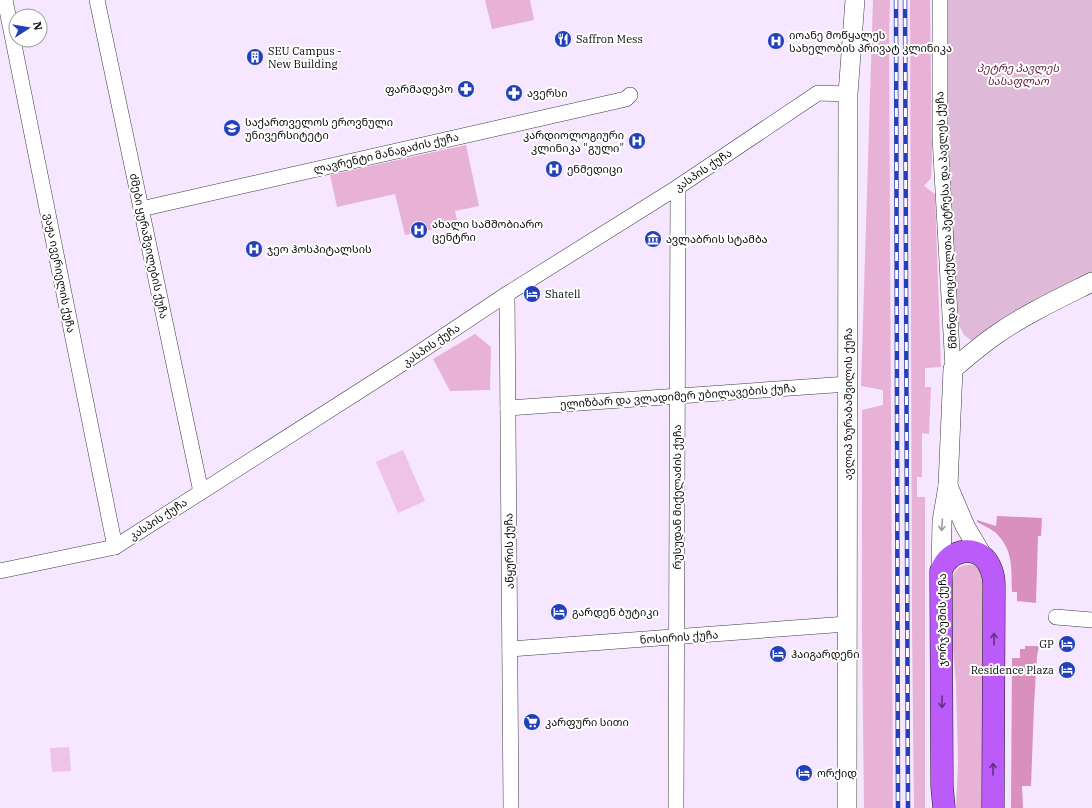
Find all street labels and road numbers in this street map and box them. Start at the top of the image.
street label: წმინდა მოციქულთა პეტრესა და პავლეს ქუჩა [932,91,960,349]
street label: ლავრენტი მანაგაძის ქუჩა [312,129,460,177]
street label: კასპის ქუჩა [672,146,734,194]
street label: ძმები ყურაშვილების ქუჩა [127,172,171,320]
street label: ვაჟა ივერიელის ქუჩა [42,212,78,334]
street label: კასპის ქუჩა [400,321,462,369]
street label: ავლიპ ზურაბაშვილის ქუჩა [841,328,855,480]
street label: ელიზბარ და ვლადიმერ უბილავების ქუჩა [560,381,796,411]
street label: რუსუდან მიქელაძის ქუჩა [670,425,684,569]
street label: კასპის ქუჩა [126,495,190,543]
street label: აწყურის ქუჩა [501,513,517,589]
street label: ჯორჯ ბუშის ქუჩა [935,573,949,667]
street label: ნოსირის ქუჩა [639,627,719,647]

